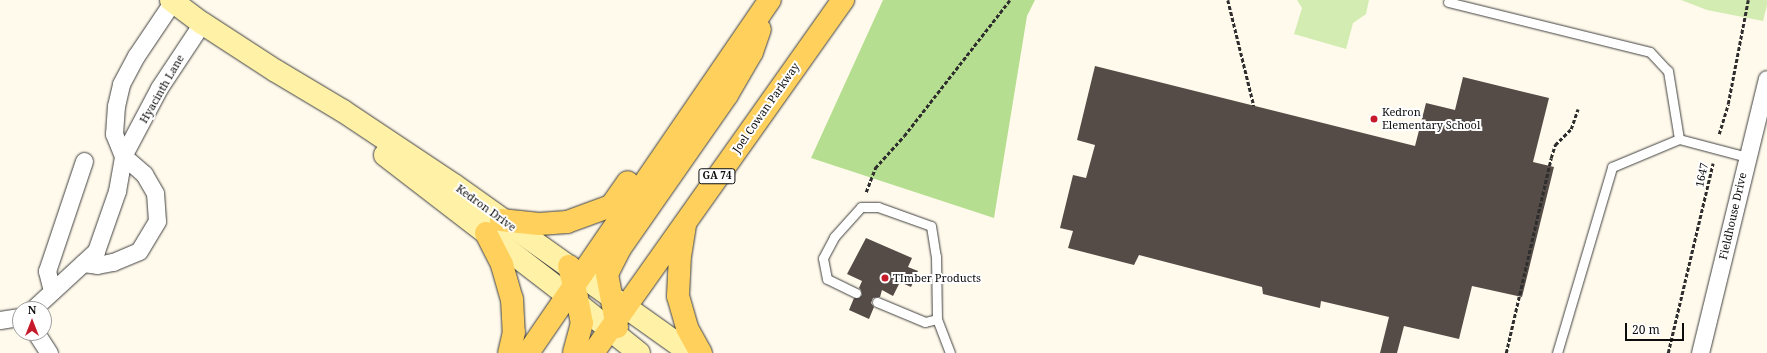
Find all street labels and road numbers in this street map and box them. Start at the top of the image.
street label: Hyacinth Lane [137,52,187,126]
street label: Joel Cowan Parkway [730,60,802,156]
street label: 1647 [1693,162,1711,188]
road number: GA 74 [698,168,736,184]
street label: Fieldhouse Drive [1717,171,1749,261]
street label: Kedron Drive [454,182,518,234]

